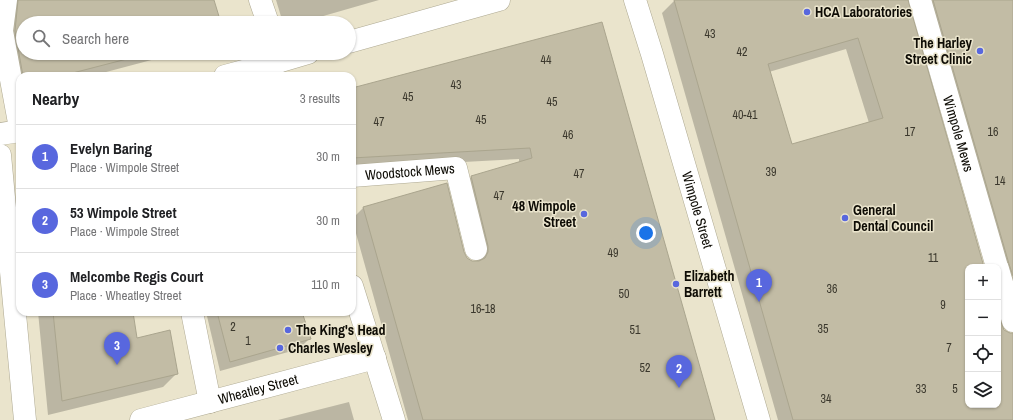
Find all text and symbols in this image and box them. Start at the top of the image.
place label: HCA Laboratories [815,3,912,21]
marker: HCA Laboratories [802,7,812,17]
search box [16,16,356,60]
house number: 43 [705,26,715,42]
icon: search [30,27,52,49]
text: Search here [62,28,129,49]
place label: The Harley Street Clinic [905,34,973,68]
house number: 42 [737,44,747,60]
marker: The Harley Street Clinic [975,46,985,56]
house number: 44 [541,52,552,68]
house number: 43 [451,77,461,93]
text: Nearby [32,87,79,110]
house number: 45 [403,89,414,105]
text: 3 results [300,90,340,107]
street label: Wimpole Mews [939,93,978,174]
house number: 45 [547,94,558,110]
house number: 40-41 [732,107,758,123]
house number: 45 [476,112,487,128]
house number: 47 [374,114,385,130]
house number: 17 [905,124,916,140]
house number: 16 [988,124,998,140]
house number: 46 [563,127,573,143]
text: Evelyn Baring [70,138,152,159]
text: 1 [42,148,48,165]
text: 30 m [316,148,340,165]
text: Place · Wimpole Street [70,159,179,176]
street label: Woodstock Mews [364,159,456,184]
house number: 39 [766,164,776,180]
house number: 47 [574,166,585,182]
street label: Wimpole Street [678,169,717,250]
house number: 14 [995,173,1006,189]
house number: 47 [494,188,505,204]
place label: 48 Wimpole Street [512,197,576,231]
place label: General Dental Council [853,201,933,235]
text: 53 Wimpole Street [70,202,177,223]
marker: 48 Wimpole Street [579,209,589,219]
text: 2 [42,212,48,229]
text: 30 m [316,212,340,229]
marker: General Dental Council [840,213,850,223]
text: Place · Wimpole Street [70,223,179,240]
your location [636,223,656,243]
house number: 49 [608,245,618,261]
house number: 11 [928,250,939,266]
map controls [965,264,1001,408]
button: + [965,264,1001,300]
text: Melcombe Regis Court [70,266,203,287]
place label: Elizabeth Barrett [684,267,734,301]
pin: 1 [746,269,772,302]
text: 3 [42,276,48,293]
text: 110 m [311,276,340,293]
marker: Elizabeth Barrett [671,279,681,289]
house number: 36 [827,281,837,297]
house number: 50 [619,286,629,302]
text: Place · Wheatley Street [70,287,181,304]
house number: 9 [940,297,946,313]
button: − [965,300,1001,336]
house number: 16-18 [470,301,496,317]
house number: 2 [230,319,236,335]
place label: The King's Head [296,321,386,339]
house number: 35 [818,321,829,337]
house number: 51 [630,322,641,338]
marker: The King's Head [283,325,293,335]
pin: 3 [104,332,130,365]
house number: 1 [245,333,251,349]
button: locate [965,336,1001,372]
place label: Charles Wesley [288,339,373,357]
house number: 7 [946,340,952,356]
marker: Charles Wesley [275,343,285,353]
pin: 2 [666,355,692,388]
house number: 52 [640,360,650,376]
street label: Wheatley Street [216,370,300,408]
button: layers [965,372,1001,408]
house number: 33 [916,381,926,397]
house number: 5 [952,381,958,397]
house number: 34 [821,391,832,407]

